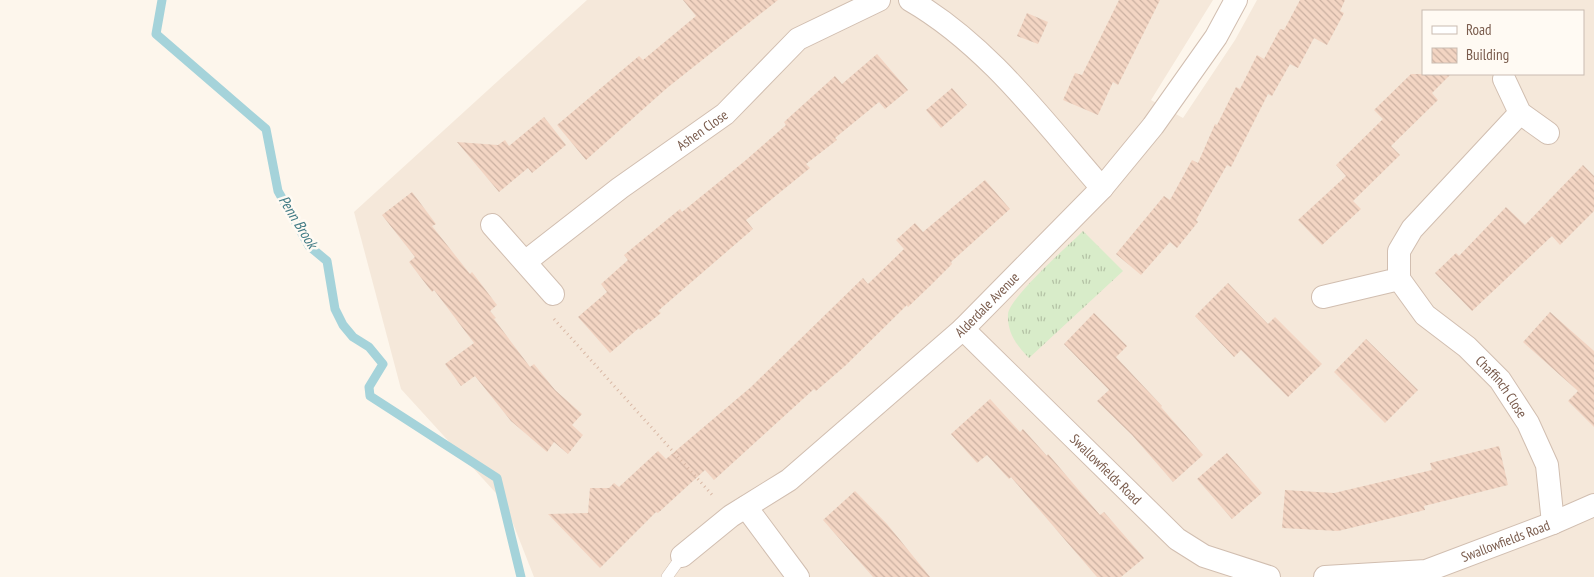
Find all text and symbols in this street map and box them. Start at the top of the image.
legend [1422,10,1584,75]
text: Road [1466,20,1492,39]
text: Building [1466,45,1509,64]
street label: Ashen Close [673,106,732,154]
water label: Penn Brook [275,192,323,254]
street label: Alderdale Avenue [951,268,1023,341]
street label: Chaffinch Close [1472,352,1531,421]
street label: Swallowfields Road [1066,430,1145,508]
street label: Swallowfields Road [1458,516,1552,566]

